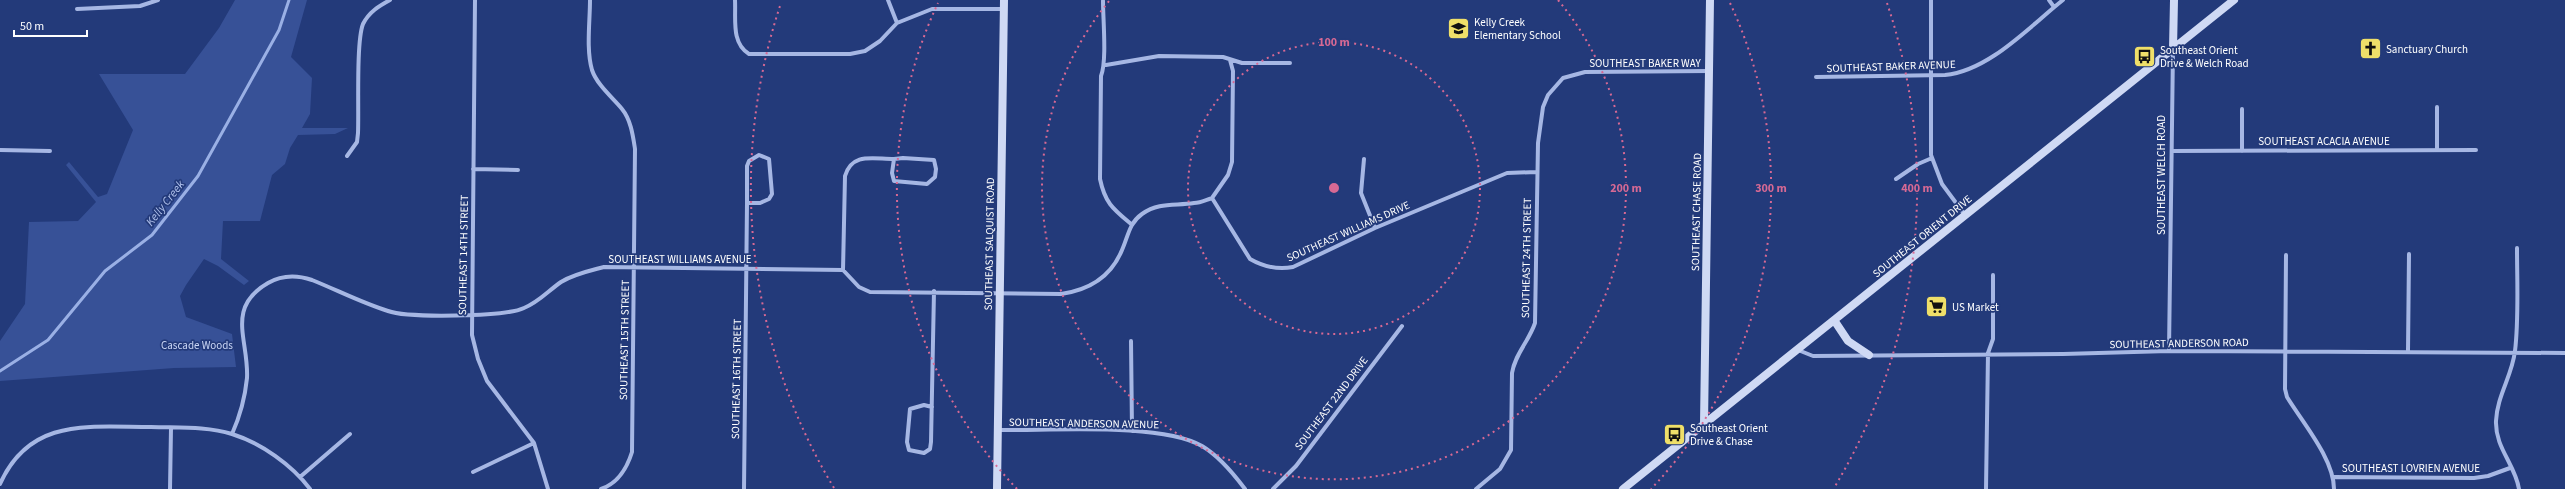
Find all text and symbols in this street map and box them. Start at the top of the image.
scale bar [14,12,87,38]
school or university icon: Kelly Creek Elementary School [1445,15,1471,41]
place label: Kelly Creek Elementary School [1474,15,1561,43]
text: 50 m [20,18,44,35]
text: 100 m [1318,34,1350,51]
church icon: Sanctuary Church [2358,36,2384,62]
place label: Sanctuary Church [2386,42,2468,57]
bus stop icon: Southeast Orient Drive & Welch Road [2132,43,2158,69]
place label: Southeast Orient Drive & Welch Road [2160,43,2249,71]
street label: SOUTHEAST BAKER WAY [1589,56,1702,71]
street label: SOUTHEAST BAKER AVENUE [1826,57,1956,76]
street label: SOUTHEAST WELCH ROAD [2154,115,2169,235]
street label: SOUTHEAST ACACIA AVENUE [2258,134,2390,149]
street label: SOUTHEAST CHASE ROAD [1688,152,1705,271]
water label: Kelly Creek [142,177,189,230]
street label: SOUTHEAST SALQUIST ROAD [981,177,998,311]
text: 200 m [1610,180,1642,197]
text: 300 m [1755,180,1787,197]
text: 400 m [1901,180,1933,197]
centre of rings [1327,181,1341,195]
street label: SOUTHEAST ORIENT DRIVE [1870,192,1975,281]
street label: SOUTHEAST 14TH STREET [455,195,472,315]
street label: SOUTHEAST WILLIAMS DRIVE [1284,197,1412,265]
street label: SOUTHEAST 24TH STREET [1518,198,1535,318]
street label: SOUTHEAST WILLIAMS AVENUE [608,252,752,267]
street label: SOUTHEAST 15TH STREET [616,280,633,400]
supermarket icon: US Market [1923,294,1949,320]
place label: US Market [1952,300,1999,315]
street label: SOUTHEAST 16TH STREET [728,319,745,439]
street label: SOUTHEAST ANDERSON ROAD [2109,335,2249,352]
park label: Cascade Woods [161,338,233,353]
street label: SOUTHEAST 22ND DRIVE [1291,353,1372,453]
street label: SOUTHEAST ANDERSON AVENUE [1009,415,1160,432]
bus stop icon: Southeast Orient Drive & Chase [1661,421,1687,447]
place label: Southeast Orient Drive & Chase [1690,421,1768,449]
street label: SOUTHEAST LOVRIEN AVENUE [2342,461,2480,476]

